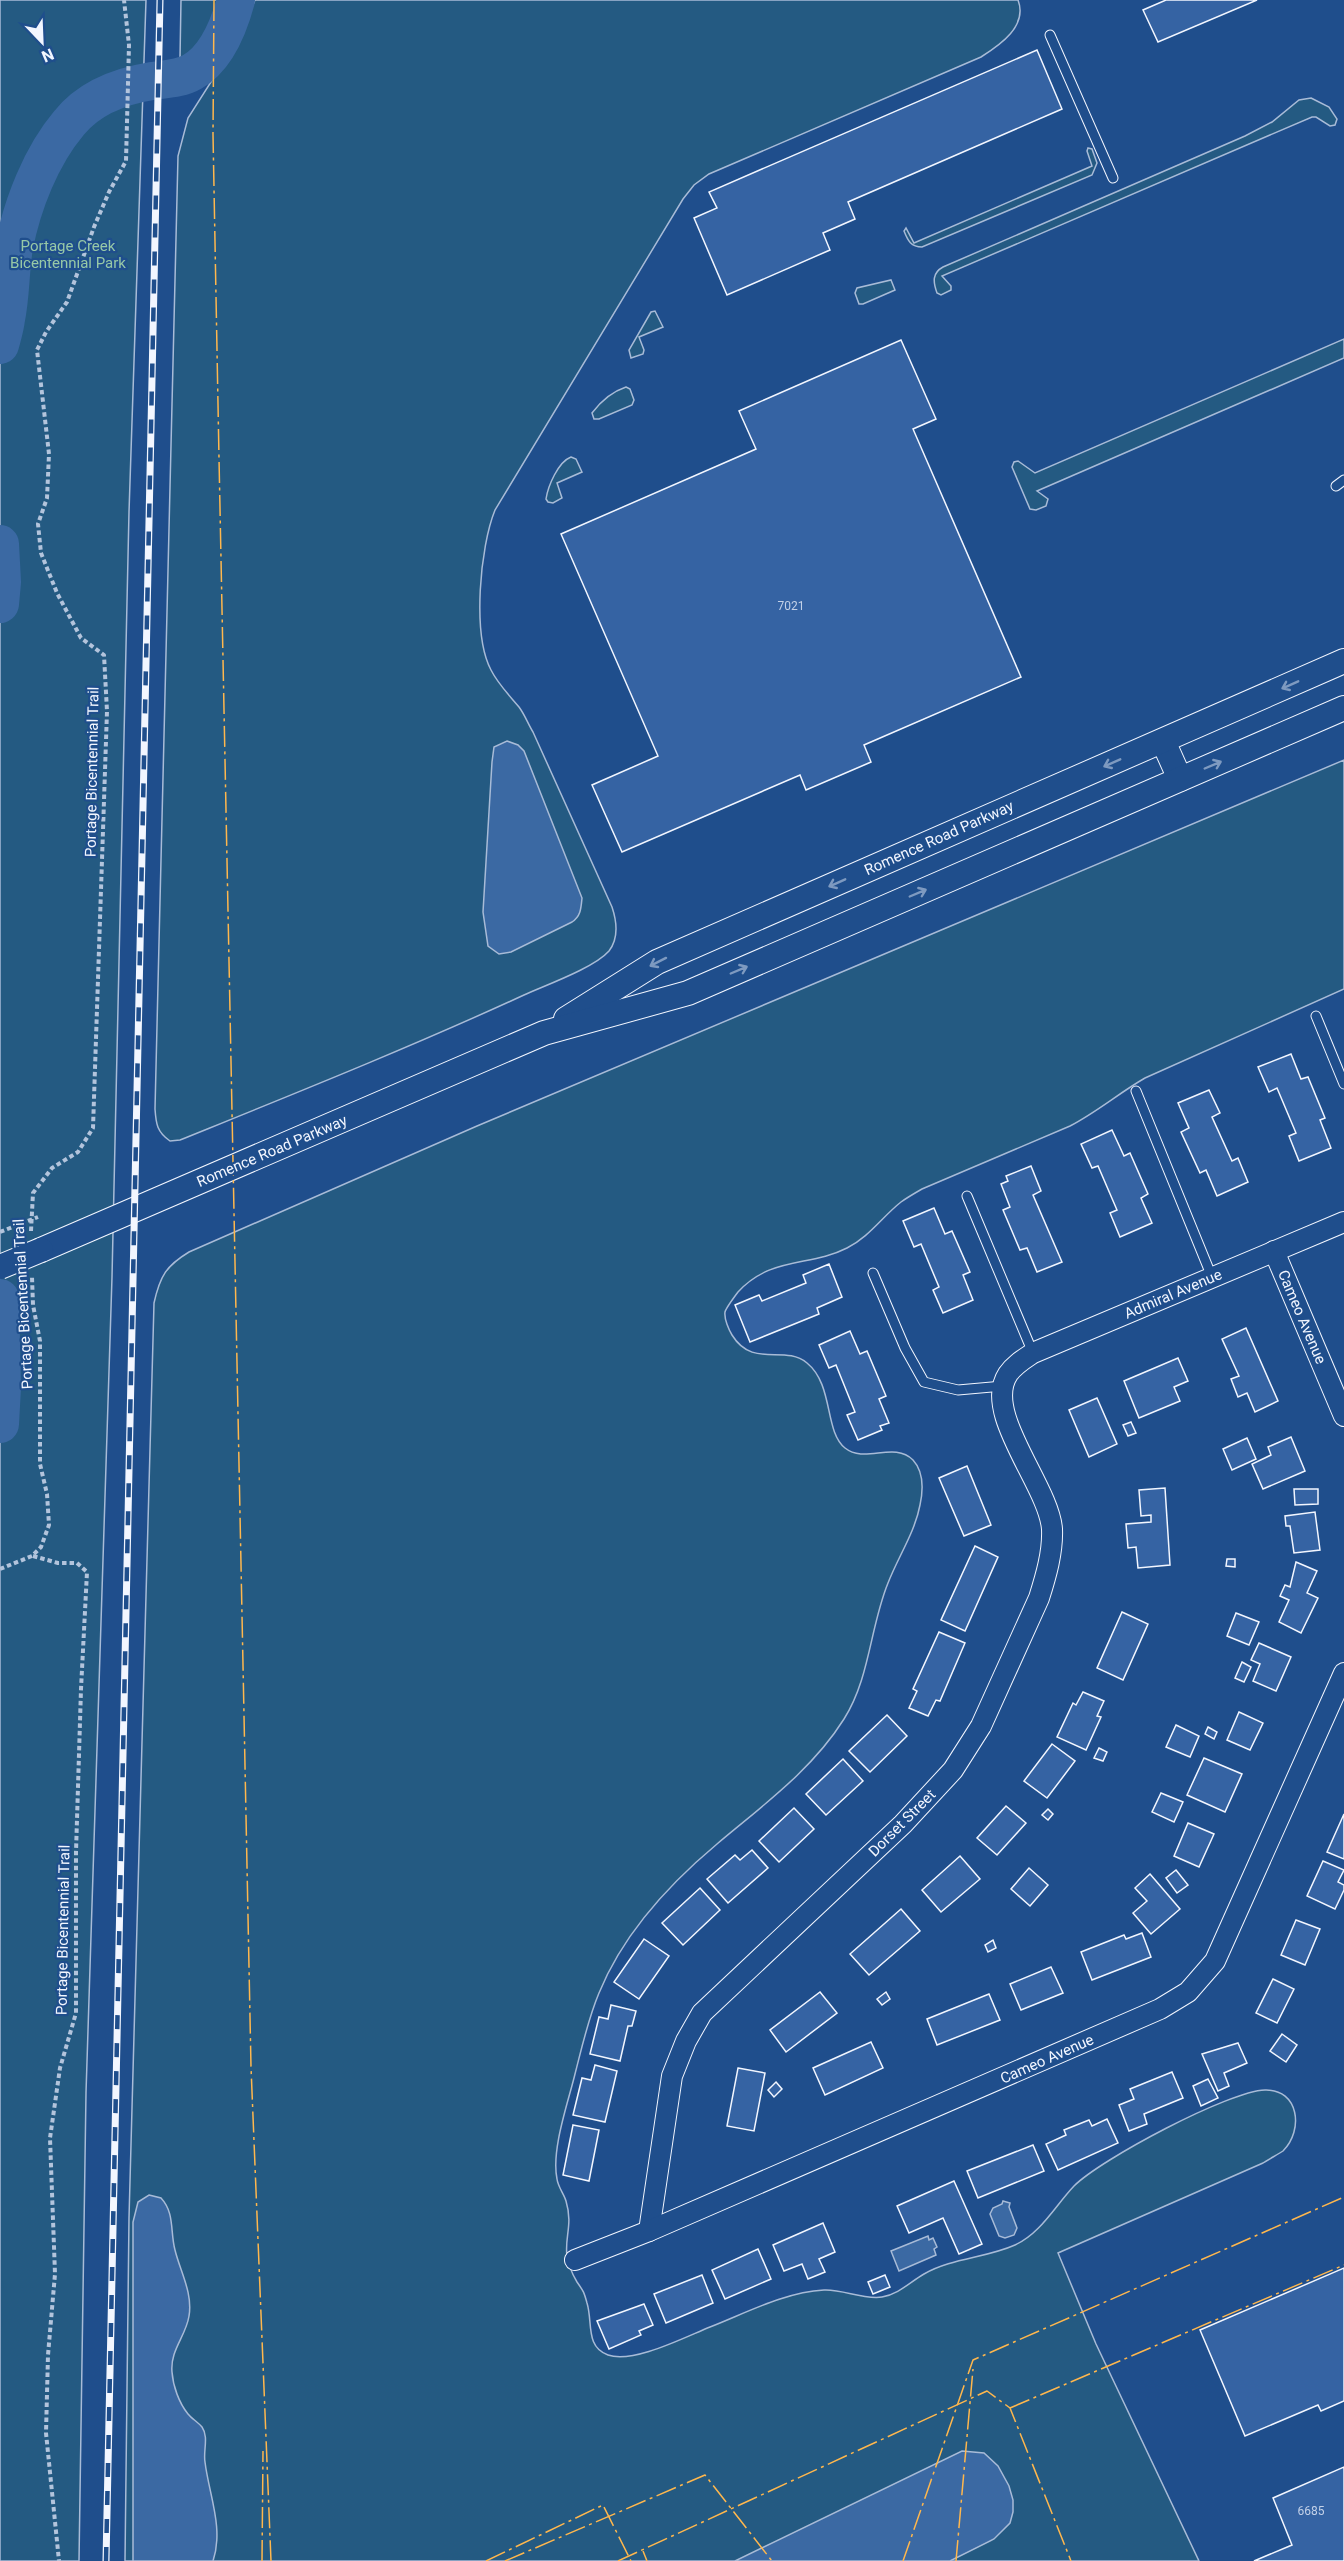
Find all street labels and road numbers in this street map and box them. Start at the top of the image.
street label: Portage Bicentennial Trail [82,687,102,857]
street label: Romence Road Parkway [862,797,1016,879]
street label: Romence Road Parkway [194,1111,350,1191]
street label: Portage Bicentennial Trail [10,1218,36,1390]
street label: Admiral Avenue [1121,1265,1225,1323]
street label: Cameo Avenue [1274,1267,1330,1367]
street label: Dorset Street [865,1786,939,1860]
street label: Portage Bicentennial Trail [53,1845,73,2015]
street label: Cameo Avenue [997,2030,1097,2088]

